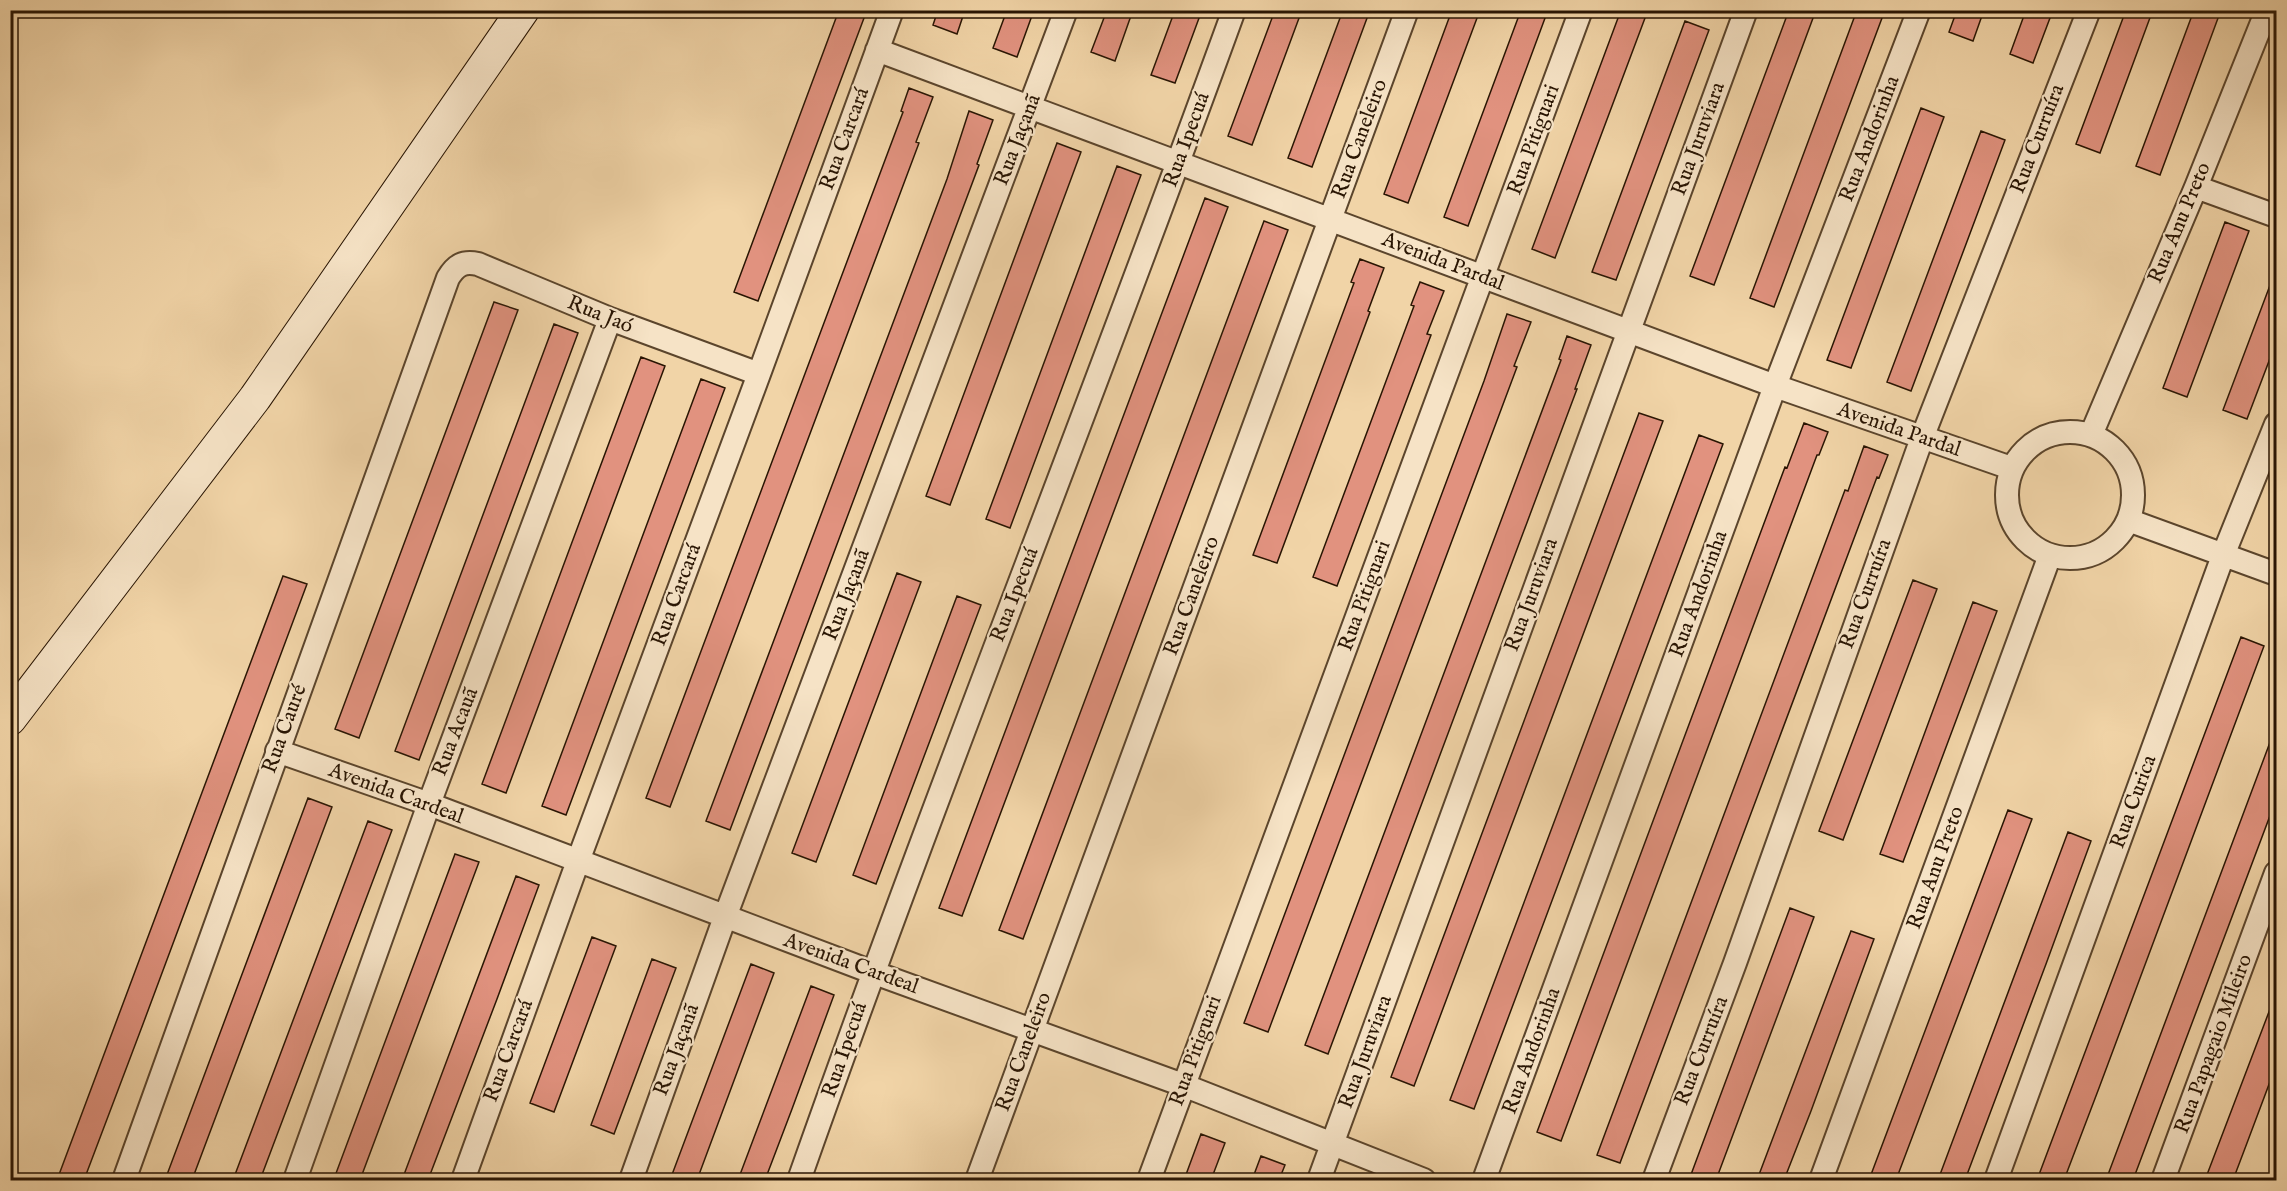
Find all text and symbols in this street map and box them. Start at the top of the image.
street label: Rua Andorinha [1834,71,1907,206]
street label: Rua Caneleiro [1326,76,1394,202]
street label: Rua Juruviara [1666,78,1732,199]
street label: Rua Curruíra [2005,80,2072,198]
street label: Rua Pitiguari [1502,81,1566,199]
street label: Rua Carcará [814,83,876,194]
street label: Rua Ipecuá [1157,88,1217,191]
street label: Rua Jaçanã [988,90,1048,190]
street label: Rua Anu Preto [2142,158,2218,288]
street label: Avenida Pardal [1377,226,1508,298]
street label: Rua Jaó [563,290,637,340]
street label: Avenida Pardal [1833,396,1965,464]
street label: Rua Andorinha [1664,526,1735,661]
street label: Rua Caneleiro [1158,533,1226,659]
street label: Rua Juruviara [1499,534,1565,655]
street label: Rua Curruíra [1834,534,1899,653]
street label: Rua Pitiguari [1333,537,1397,655]
street label: Rua Carcará [646,539,708,650]
street label: Rua Ipecuá [985,543,1046,646]
street label: Rua Jaçanã [817,545,877,645]
street label: Rua Cauré [256,680,314,777]
street label: Rua Acauã [427,683,486,780]
street label: Rua Curica [2105,751,2164,853]
street label: Avenida Cardeal [324,757,467,831]
street label: Rua Anu Preto [1901,803,1971,933]
street label: Avenida Cardeal [779,927,922,1001]
street label: Rua Papagaio Mileiro [2169,951,2259,1137]
street label: Rua Andorinha [1497,983,1568,1118]
street label: Rua Caneleiro [990,989,1058,1115]
street label: Rua Juruviara [1333,991,1399,1112]
street label: Rua Pitiguari [1164,992,1228,1110]
street label: Rua Curruíra [1669,992,1736,1110]
street label: Rua Carcará [478,995,540,1106]
street label: Rua Ipecuá [816,998,874,1101]
street label: Rua Jaçanã [648,999,706,1100]

